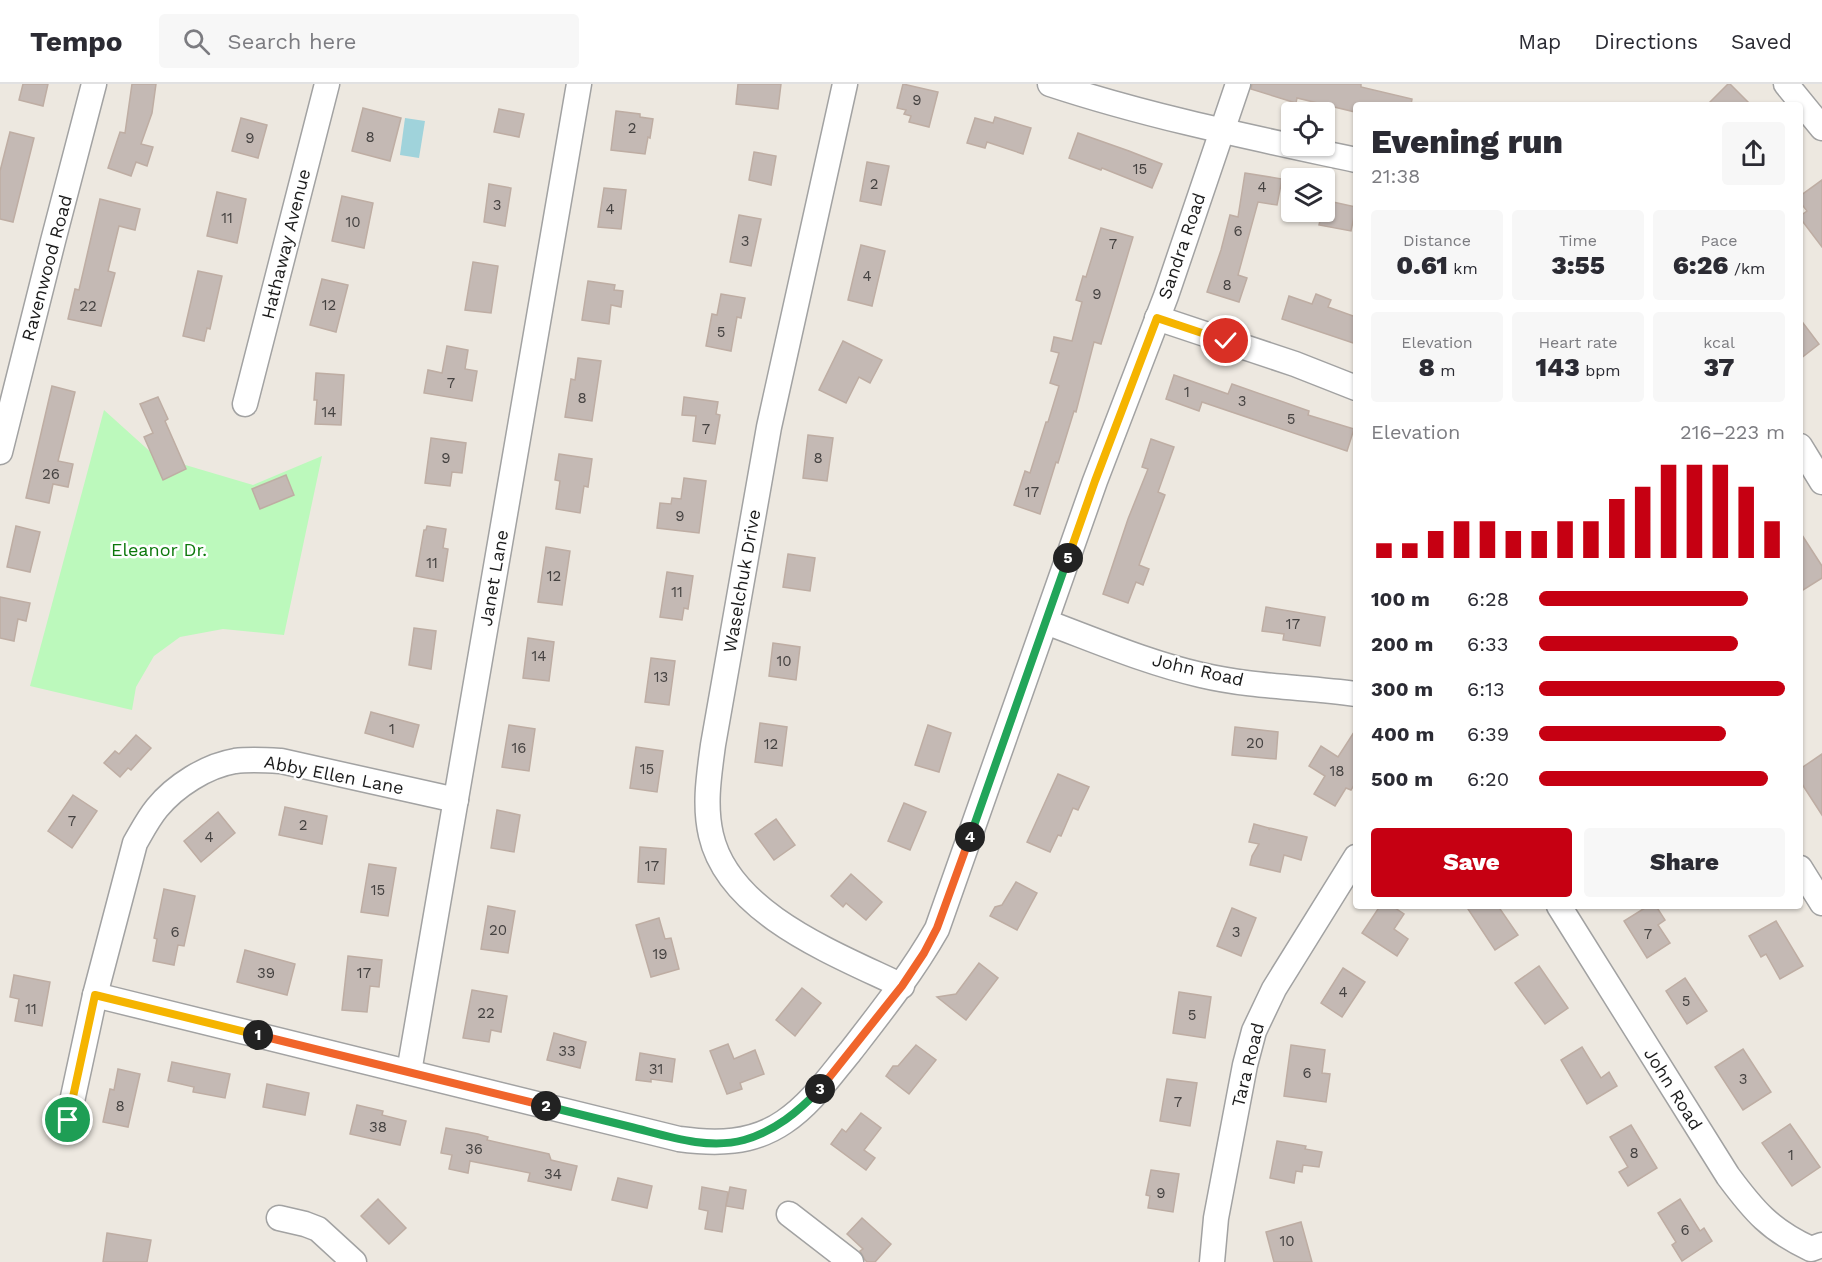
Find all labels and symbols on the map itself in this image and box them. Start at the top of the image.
house number: 9 [912,91,922,109]
house number: 2 [628,119,636,137]
house number: 8 [365,128,375,146]
house number: 9 [245,129,255,147]
house number: 15 [1133,160,1147,178]
street label: Hathaway Avenue [257,167,314,321]
house number: 2 [870,175,878,193]
house number: 4 [1257,178,1267,196]
street label: Sandra Road [1154,190,1210,302]
street label: Ravenwood Road [17,193,76,343]
house number: 3 [493,196,501,214]
house number: 4 [605,200,615,218]
house number: 11 [221,209,233,227]
house number: 10 [345,213,361,231]
house number: 6 [1233,222,1243,240]
house number: 3 [741,232,749,250]
house number: 7 [1109,235,1117,253]
house number: 4 [862,267,872,285]
house number: 8 [1222,276,1232,294]
house number: 9 [1092,285,1102,303]
house number: 12 [322,296,336,314]
house number: 22 [79,297,97,315]
pin [1200,315,1251,366]
house number: 5 [717,323,725,341]
house number: 7 [447,374,455,392]
house number: 1 [1184,383,1190,401]
house number: 8 [577,389,587,407]
house number: 3 [1238,392,1246,410]
house number: 14 [321,403,337,421]
house number: 5 [1287,410,1295,428]
house number: 7 [702,420,710,438]
house number: 9 [441,449,451,467]
house number: 8 [813,449,823,467]
house number: 26 [42,465,60,483]
house number: 17 [1025,483,1039,501]
house number: 9 [675,507,685,525]
street label: Waselchuk Drive [719,508,764,654]
street label: Janet Lane [475,528,512,628]
park label: Eleanor Dr. [111,539,207,560]
pin: 5 [1053,543,1083,573]
house number: 11 [426,554,438,572]
house number: 12 [547,567,561,585]
house number: 11 [671,583,683,601]
house number: 17 [1286,615,1300,633]
house number: 14 [531,647,547,665]
street label: John Road [1150,649,1246,690]
house number: 10 [776,652,792,670]
house number: 13 [654,668,668,686]
house number: 1 [389,720,395,738]
house number: 20 [1246,734,1264,752]
house number: 12 [764,735,778,753]
house number: 16 [512,739,526,757]
street label: Abby Ellen Lane [262,751,406,798]
house number: 15 [640,760,654,778]
house number: 18 [1329,762,1345,780]
house number: 7 [68,812,76,830]
house number: 2 [299,816,307,834]
pin: 4 [955,822,985,852]
house number: 4 [204,828,214,846]
house number: 17 [645,857,659,875]
house number: 15 [371,881,385,899]
house number: 20 [489,921,507,939]
house number: 6 [170,923,180,941]
house number: 3 [1232,923,1240,941]
house number: 7 [1644,925,1652,943]
house number: 19 [652,945,668,963]
house number: 39 [257,964,275,982]
house number: 17 [357,964,371,982]
house number: 4 [1338,983,1348,1001]
house number: 5 [1682,992,1690,1010]
house number: 11 [25,1000,37,1018]
house number: 22 [477,1004,495,1022]
house number: 5 [1188,1006,1196,1024]
pin: 1 [243,1020,273,1050]
street label: Tara Road [1227,1021,1268,1109]
house number: 33 [558,1042,576,1060]
street label: John Road [1640,1044,1707,1134]
house number: 31 [649,1060,663,1078]
house number: 6 [1302,1064,1312,1082]
house number: 3 [1739,1070,1747,1088]
pin: 3 [805,1074,835,1104]
pin: 2 [531,1091,561,1121]
house number: 7 [1174,1093,1182,1111]
pin [42,1094,93,1145]
house number: 8 [115,1097,125,1115]
house number: 38 [369,1118,387,1136]
house number: 36 [465,1140,483,1158]
house number: 8 [1629,1144,1639,1162]
house number: 1 [1788,1146,1794,1164]
house number: 34 [544,1165,562,1183]
house number: 9 [1156,1184,1166,1202]
house number: 6 [1680,1221,1690,1239]
house number: 10 [1279,1232,1295,1250]

